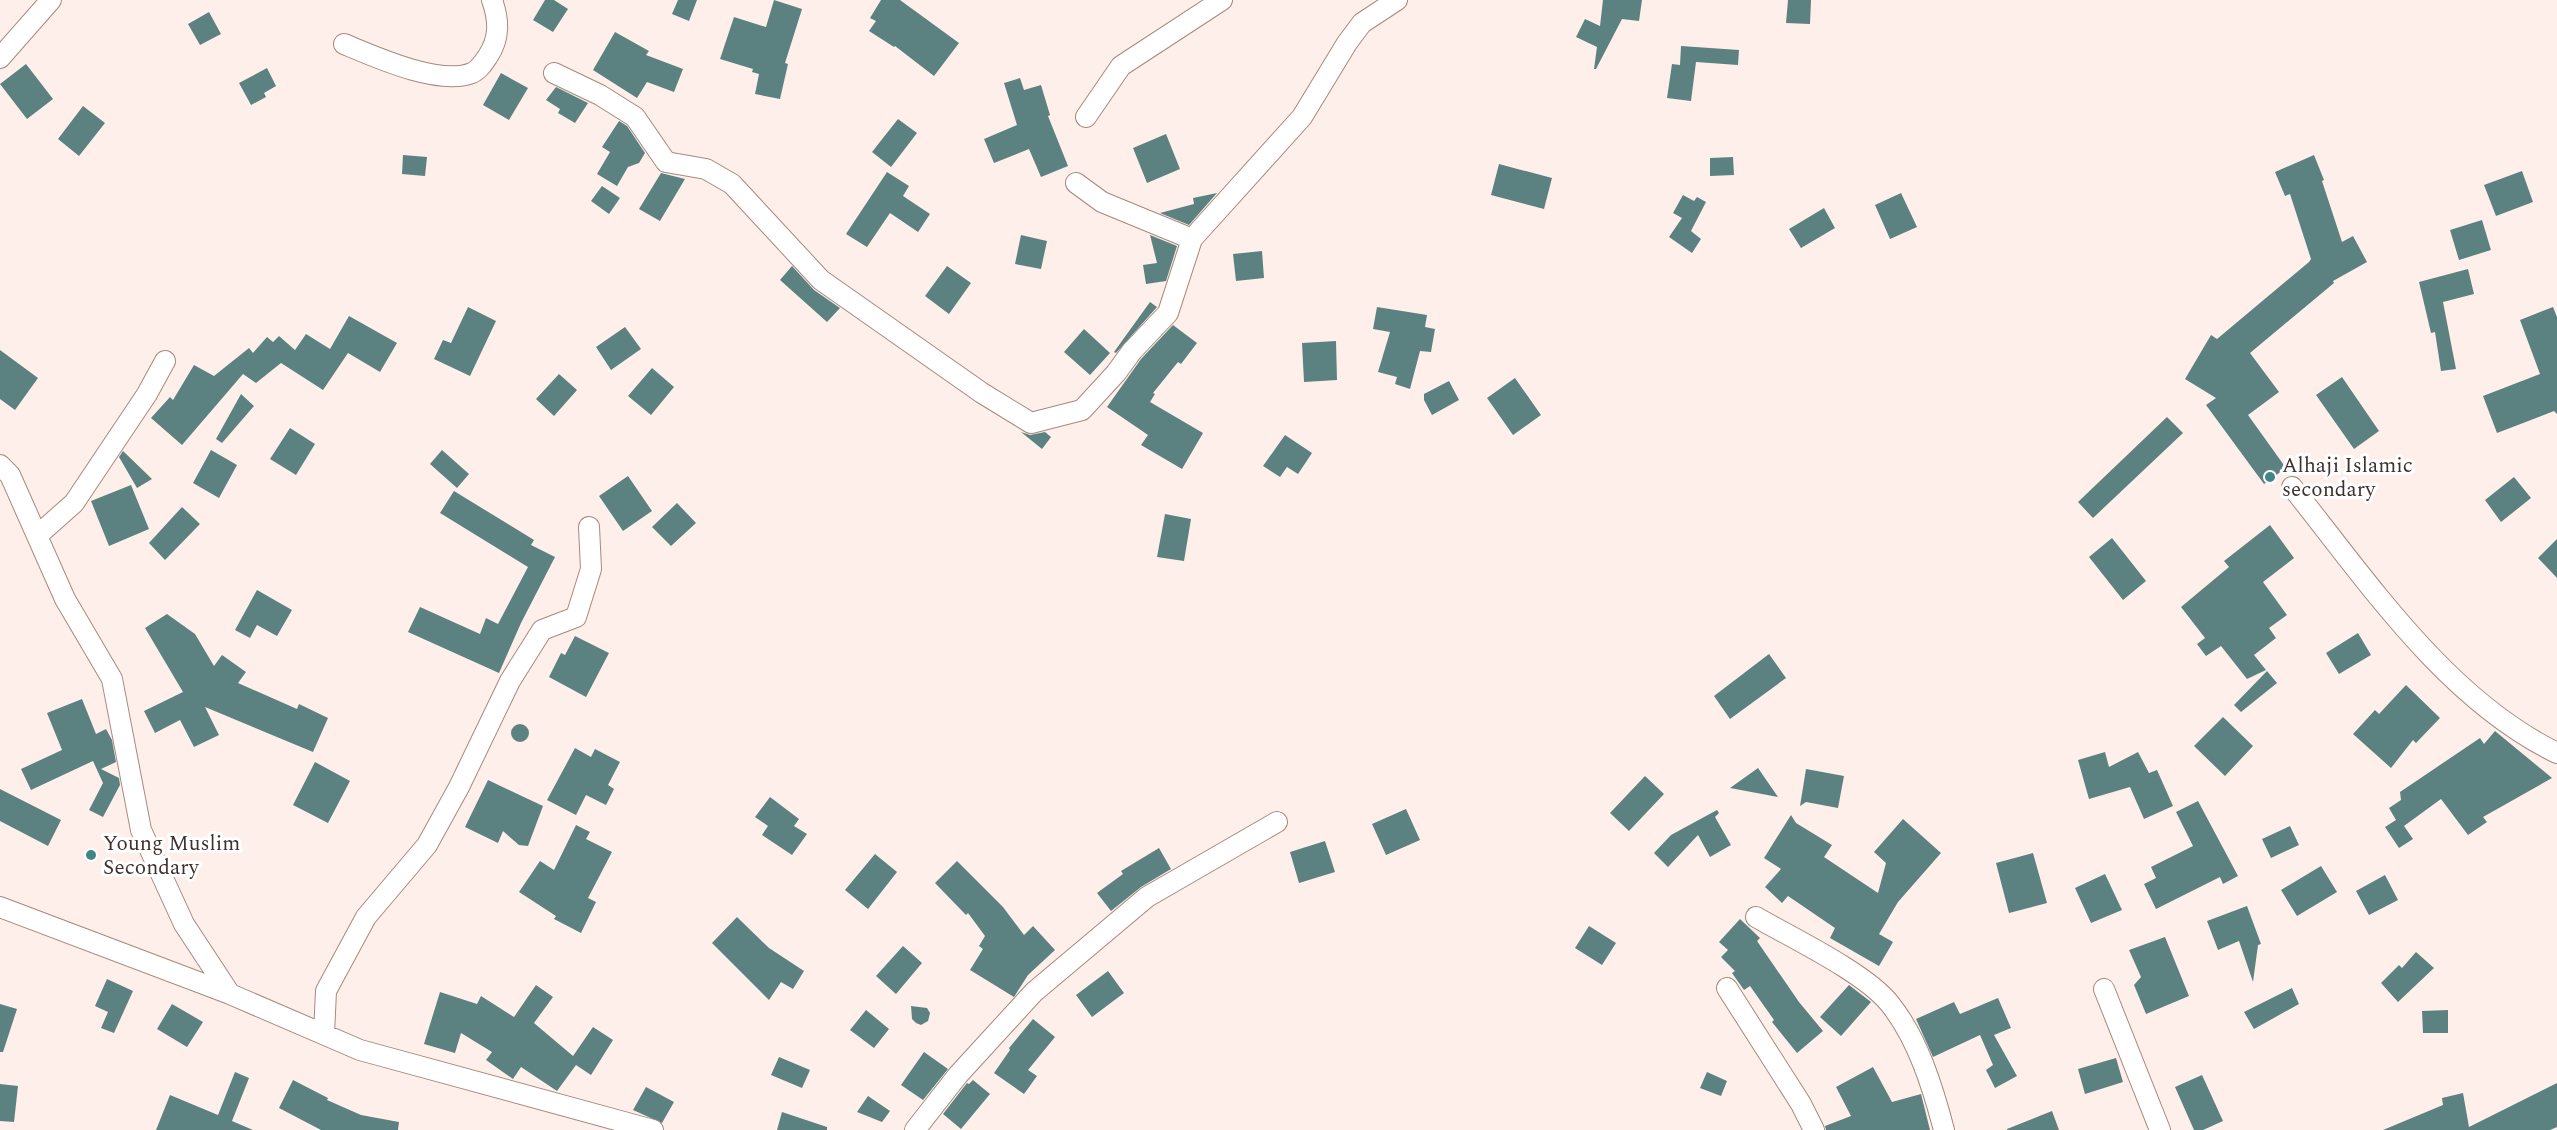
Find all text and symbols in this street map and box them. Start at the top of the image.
place label: Alhaji Islamic secondary [2282,450,2413,506]
marker: Alhaji Islamic secondary [2263,470,2277,484]
place label: Young Muslim Secondary [103,828,240,884]
marker: Young Muslim Secondary [84,848,98,862]

